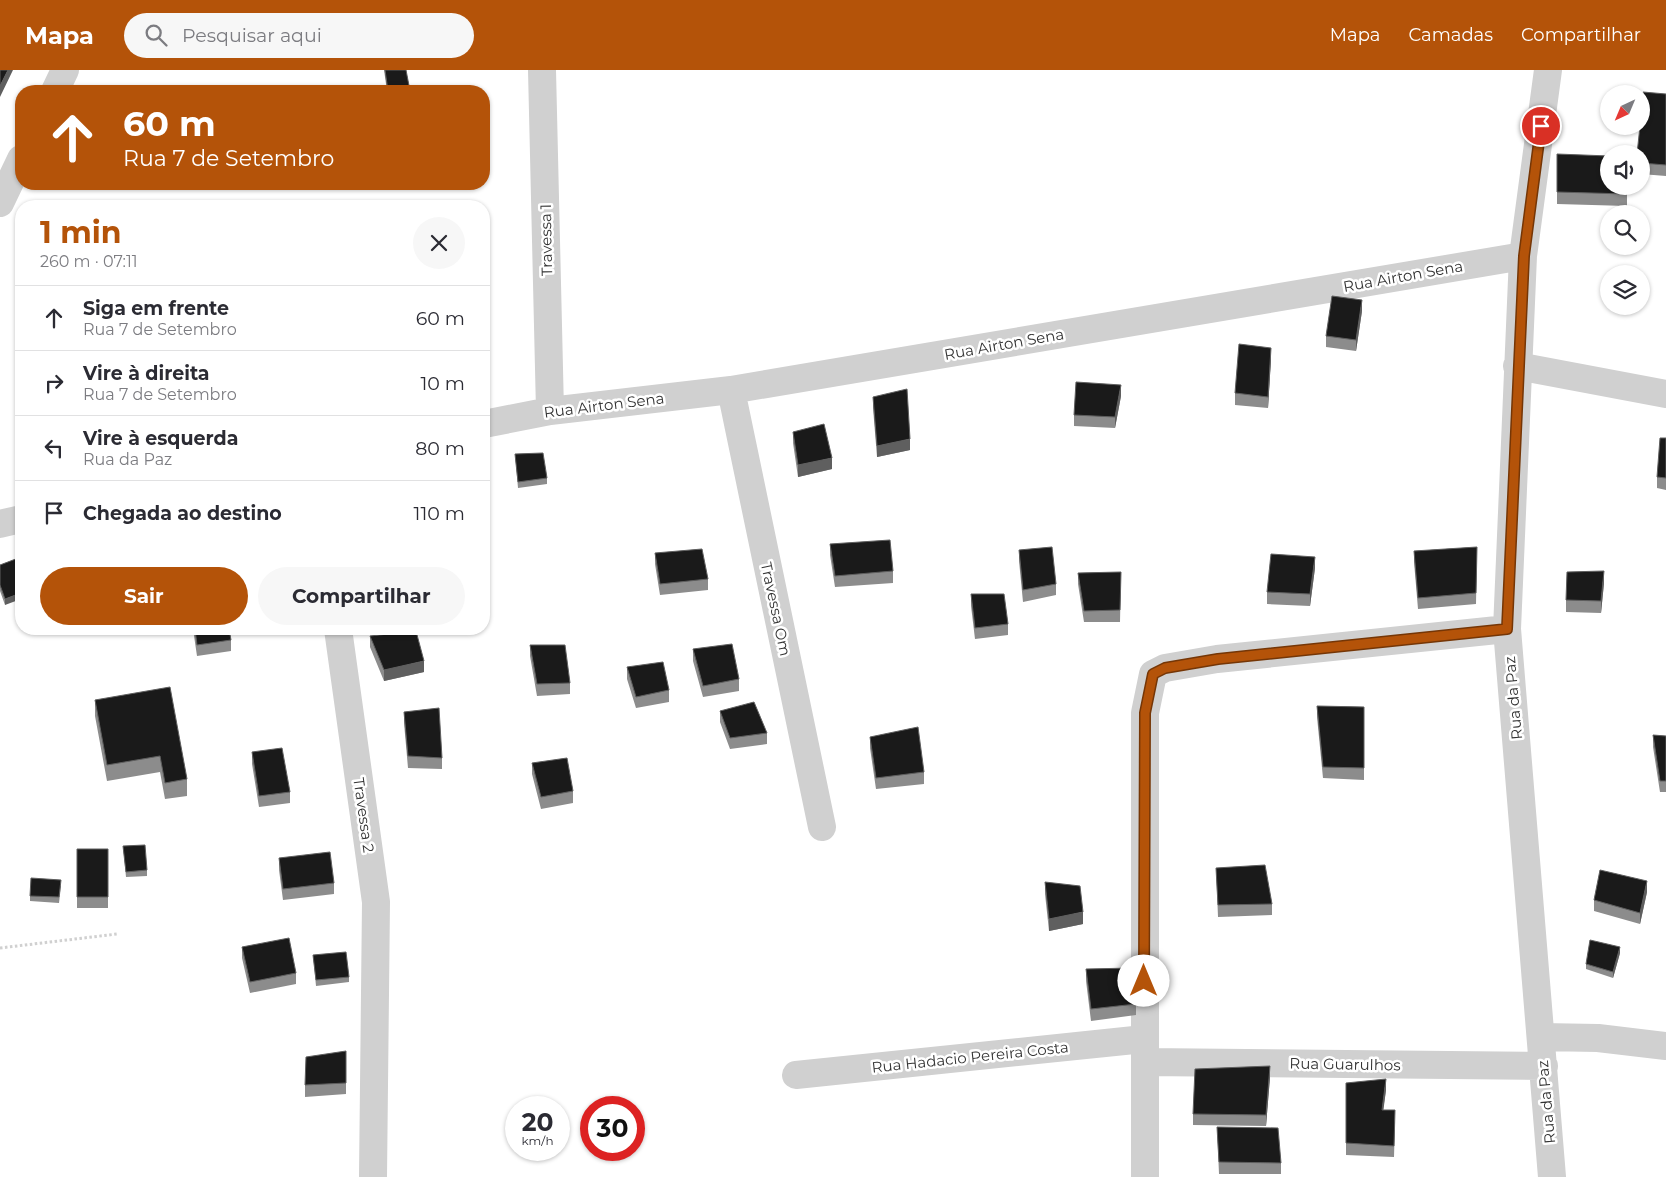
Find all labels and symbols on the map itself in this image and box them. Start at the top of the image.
north arrow [1600,85,1650,135]
pin [1520,105,1562,147]
street label: Travessa 1 [536,204,556,276]
street label: Rua Airton Sena [1342,256,1464,296]
street label: Rua Airton Sena [943,324,1065,364]
street label: Rua Airton Sena [543,388,665,422]
street label: Travessa Om [757,560,795,658]
street label: Rua da Paz [1500,655,1526,741]
street label: Travessa 2 [349,776,379,854]
position arrow [1117,954,1169,1006]
street label: Rua Hadacio Pereira Costa [871,1037,1069,1077]
street label: Rua Guarulhos [1289,1054,1401,1074]
street label: Rua da Paz [1533,1059,1559,1145]
speed limit sign: 30 [580,1096,645,1161]

